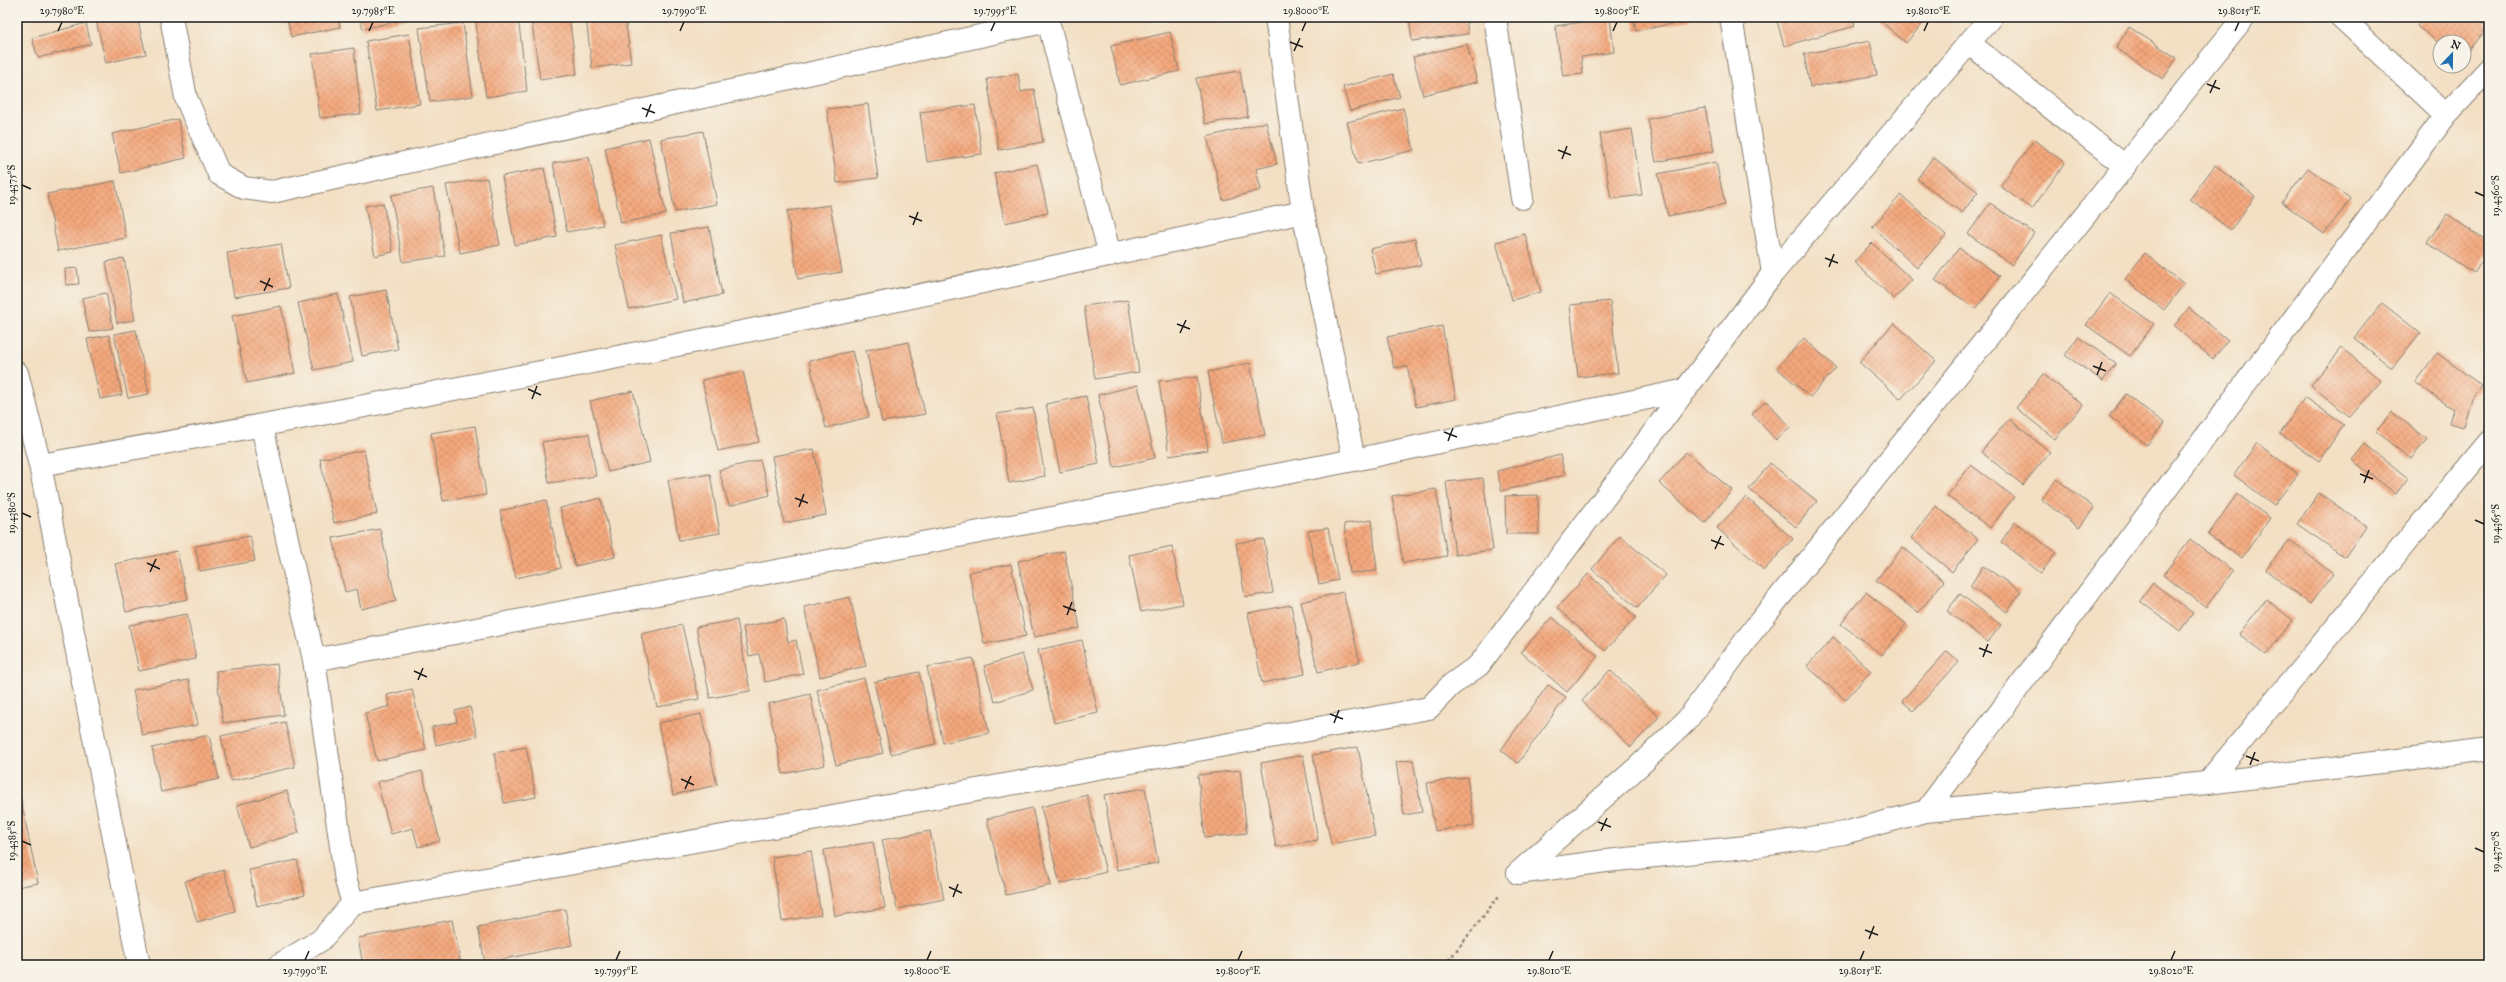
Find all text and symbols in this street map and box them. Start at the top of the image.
text: 29.7980°E [40,5,84,17]
text: 29.7985°E [351,5,395,17]
text: 29.7990°E [662,5,706,17]
text: 29.7995°E [973,5,1017,17]
text: 29.8000°E [1283,5,1329,17]
text: 29.8005°E [1595,5,1639,17]
text: 29.8010°E [1906,5,1950,17]
text: 29.8015°E [2218,5,2260,17]
north arrow [2432,34,2472,74]
text: N [2449,37,2463,53]
text: 19.4375°S [6,165,18,205]
text: 19.4360°S [2490,175,2502,217]
text: 19.4380°S [6,492,18,534]
text: 19.4365°S [2490,504,2502,544]
text: 19.4385°S [6,821,18,861]
text: 19.4370°S [2490,831,2502,873]
text: 29.7990°E [283,965,327,977]
text: 29.7995°E [594,965,638,977]
text: 29.8000°E [904,965,950,977]
text: 29.8005°E [1216,965,1260,977]
text: 29.8010°E [1527,965,1571,977]
text: 29.8015°E [1839,965,1881,977]
text: 29.8020°E [2148,965,2194,977]

